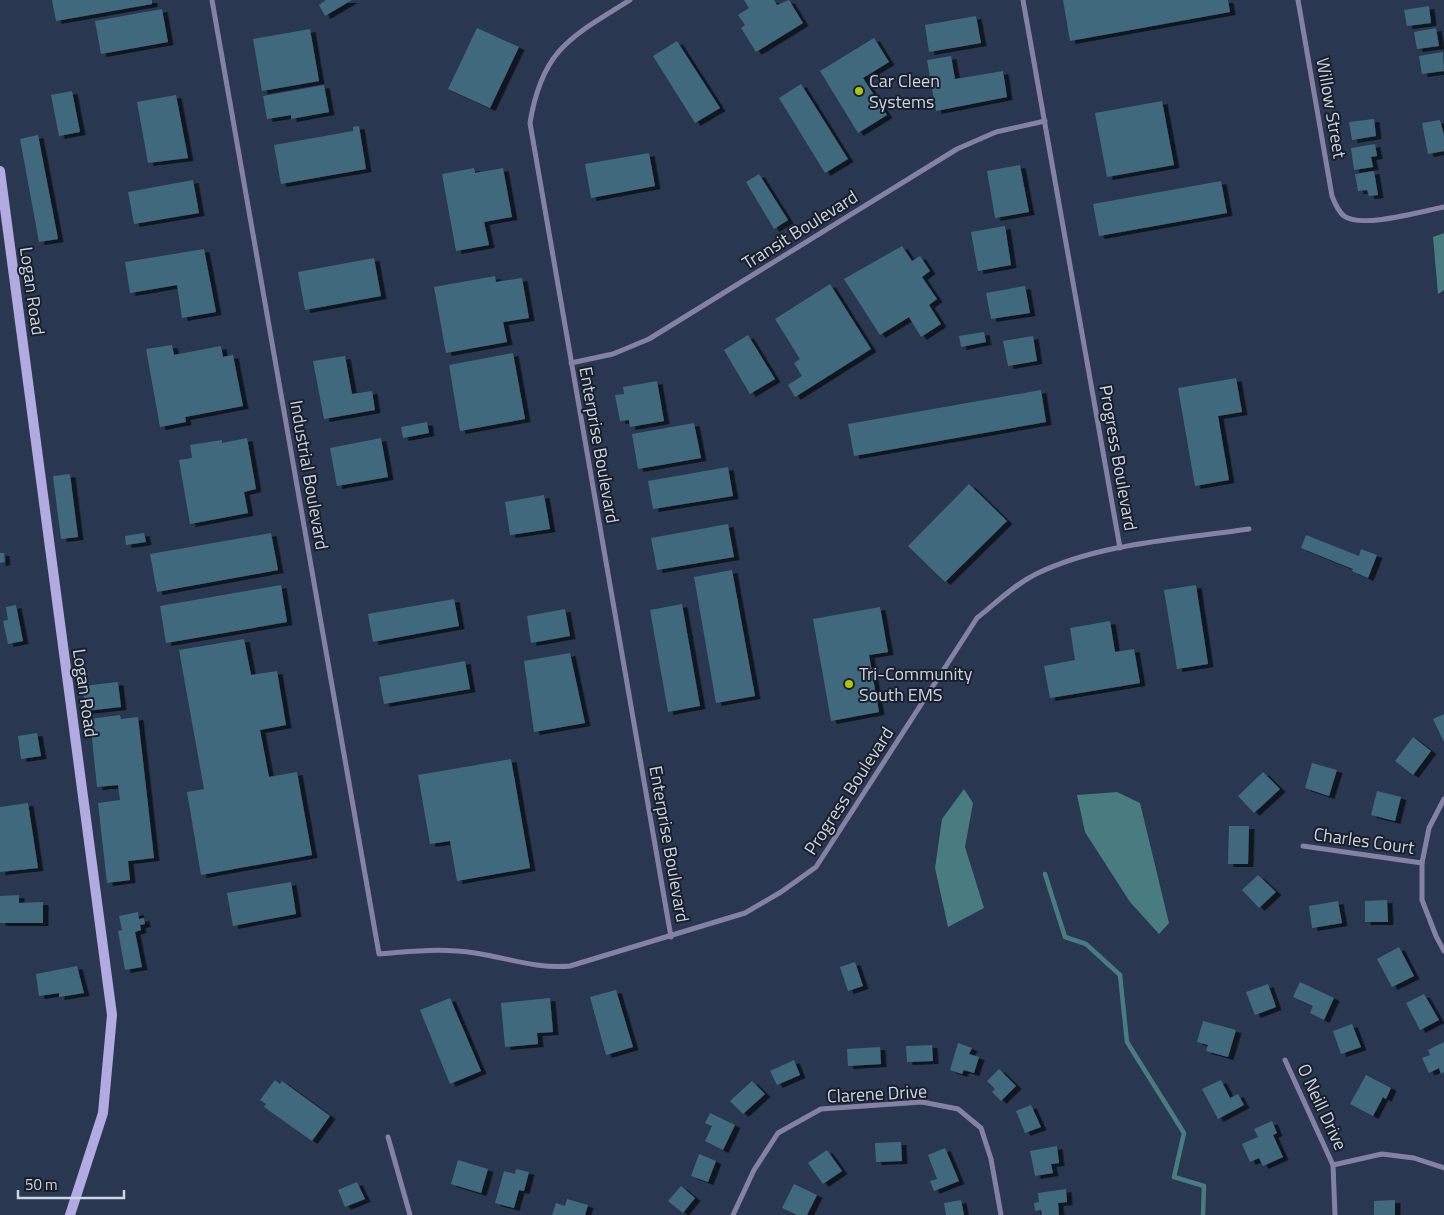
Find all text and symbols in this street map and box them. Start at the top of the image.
street label: Willow Street [1309,55,1354,161]
place label: Car Cleen Systems [869,67,940,115]
marker: Car Cleen Systems [853,85,865,97]
street label: Transit Boulevard [737,183,863,276]
street label: Logan Road [13,245,52,337]
street label: Enterprise Boulevard [572,364,627,525]
street label: Progress Boulevard [1092,383,1145,533]
street label: Industrial Boulevard [283,398,336,552]
street label: Logan Road [66,647,105,739]
place label: Tri-Community South EMS [859,660,973,708]
marker: Tri-Community South EMS [843,678,855,690]
street label: Progress Boulevard [797,721,900,860]
street label: Enterprise Boulevard [642,763,697,924]
street label: Charles Court [1312,820,1417,861]
street label: O Neill Drive [1291,1059,1354,1154]
street label: Clarene Drive [826,1077,928,1110]
scale bar [18,1168,124,1200]
text: 50 m [25,1173,58,1196]

